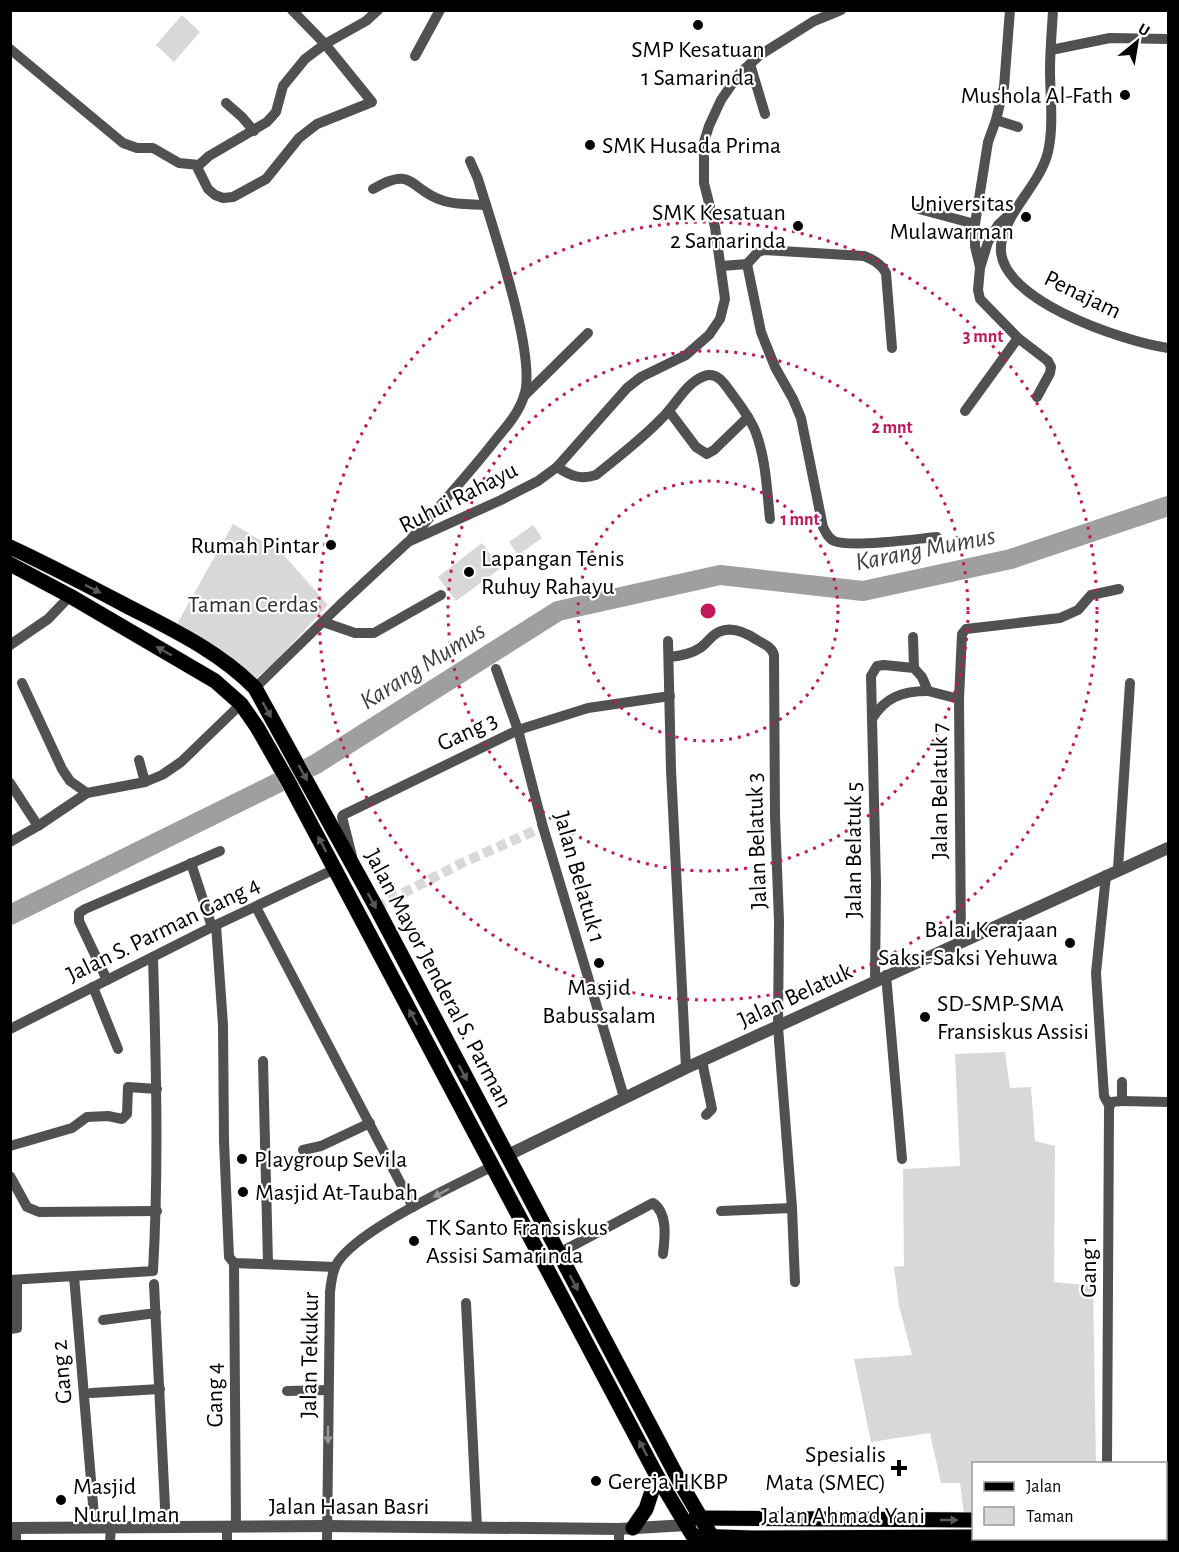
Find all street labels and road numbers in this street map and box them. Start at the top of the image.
street label: Penajam [1040,266,1125,324]
street label: Ruhui Rahayu [395,458,521,538]
street label: Gang 3 [434,708,501,756]
street label: Jalan Belatuk 7 [928,723,952,859]
street label: Jalan Belatuk 3 [743,772,771,910]
street label: Jalan Belatuk 5 [842,782,866,918]
street label: Jalan Belatuk 1 [549,809,609,945]
street label: Jalan Mayor Jenderal S. Parman [360,846,516,1111]
street label: Jalan S. Parman Gang 4 [63,873,264,987]
street label: Jalan Belatuk [735,959,856,1033]
street label: Gang 1 [1077,1236,1101,1298]
street label: Jalan Tekukur [297,1291,323,1418]
street label: Gang 2 [47,1339,77,1405]
street label: Gang 4 [202,1362,228,1427]
street label: Jalan Hasan Basri [269,1495,429,1519]
street label: Jalan Ahmad Yani [761,1504,925,1528]

